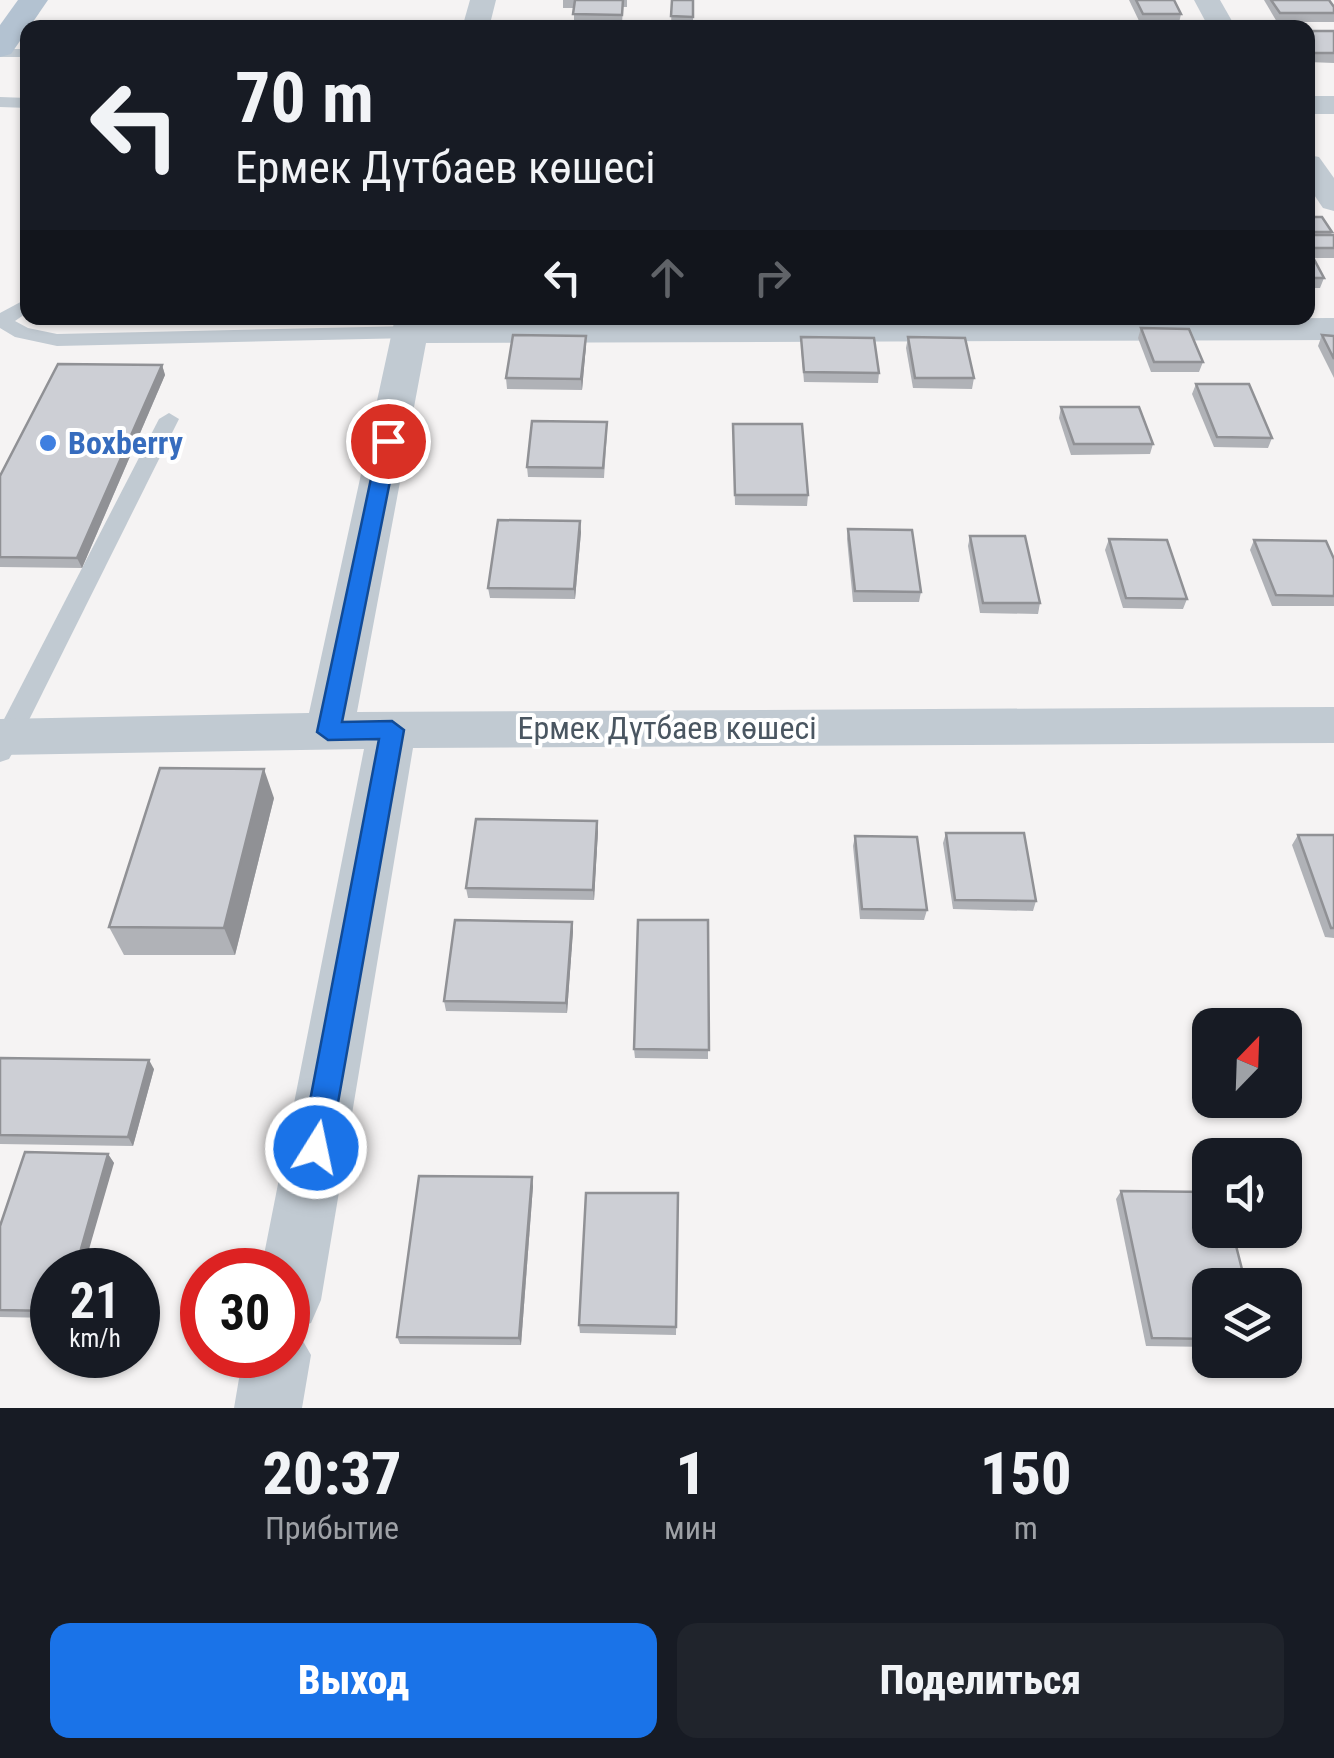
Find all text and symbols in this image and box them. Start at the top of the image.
text: 70 m [235,57,374,139]
icon: left [70,60,200,190]
text: Ермек Дүтбаев көшесi [235,141,656,194]
icon: left [535,250,590,305]
icon: ahead [640,250,695,305]
icon: right [745,250,800,305]
pin [346,399,431,484]
icon: arrive [361,414,416,469]
place label: Boxberry [68,424,183,462]
marker: Boxberry [37,432,59,454]
street label: Ермек Дүтбаев көшесi [517,709,817,747]
north arrow [1192,1008,1302,1118]
map controls [1192,1008,1302,1378]
position arrow [264,1096,368,1200]
button: sound [1192,1138,1302,1248]
speed limit sign: 30 [180,1248,310,1378]
button: layers [1192,1268,1302,1378]
text: 21 [70,1272,120,1330]
text: km/h [69,1324,121,1353]
text: 20:37 [263,1438,402,1509]
text: 1 [675,1438,706,1509]
text: 150 [980,1438,1071,1509]
text: Прибытие [265,1509,399,1547]
text: мин [664,1509,717,1547]
text: m [1014,1509,1038,1547]
button: Выход [50,1623,657,1738]
button: Поделиться [677,1623,1284,1738]

